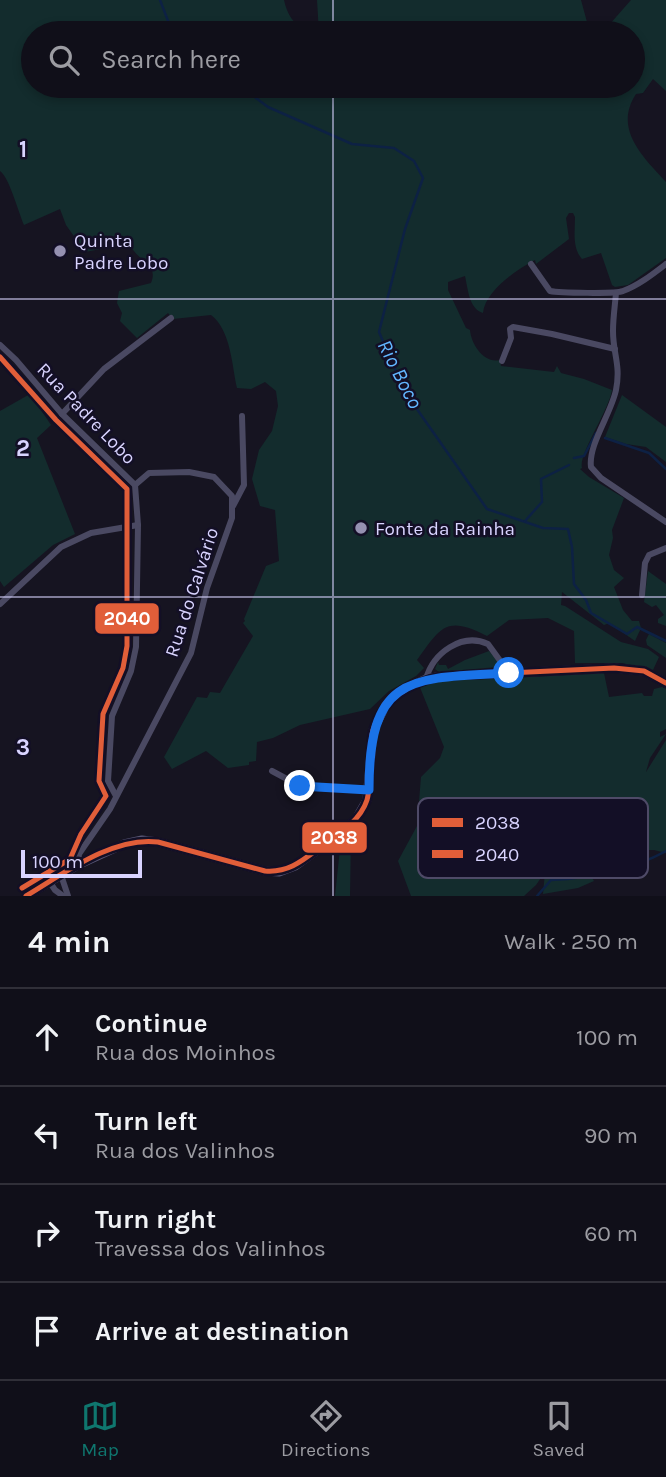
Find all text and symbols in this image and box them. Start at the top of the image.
search box [21,21,645,98]
icon: search [45,41,83,79]
text: Search here [101,44,241,75]
text: 1 [19,136,27,163]
place label: Quinta Padre Lobo [74,230,168,274]
marker: Quinta Padre Lobo [52,243,68,259]
water label: Rio Boco [372,336,428,413]
street label: Rua Padre Lobo [32,358,140,469]
text: 2 [16,435,30,462]
place label: Fonte da Rainha [375,518,515,540]
marker: Fonte da Rainha [353,520,369,536]
street label: Rua do Calvário [161,525,223,660]
line badge: 2040 [94,602,160,635]
text: 2040 [104,608,150,630]
route start [493,657,524,688]
text: 3 [16,734,30,761]
route end [284,770,315,801]
legend [418,798,648,878]
text: 2038 [475,812,520,834]
line badge: 2038 [301,821,368,854]
text: 2038 [310,827,358,849]
text: 2040 [475,844,519,866]
scale bar [21,847,142,879]
text: 100 m [32,851,83,873]
text: 4 min [28,924,110,960]
text: Walk · 250 m [504,928,638,955]
text: Continue [95,1008,207,1039]
icon: ahead [28,1018,66,1056]
text: 100 m [576,1024,638,1051]
text: Rua dos Moinhos [95,1039,276,1066]
text: Turn left [95,1106,197,1137]
icon: left [28,1116,66,1154]
text: 90 m [584,1122,638,1149]
text: Rua dos Valinhos [95,1137,275,1164]
text: Turn right [95,1204,216,1235]
icon: right [28,1214,66,1252]
text: 60 m [584,1220,638,1247]
text: Travessa dos Valinhos [95,1235,326,1262]
icon: arrive [28,1312,66,1350]
text: Arrive at destination [95,1316,349,1347]
tab: Map [81,1397,119,1461]
tab: Directions [281,1397,370,1461]
tab: Saved [532,1397,585,1461]

